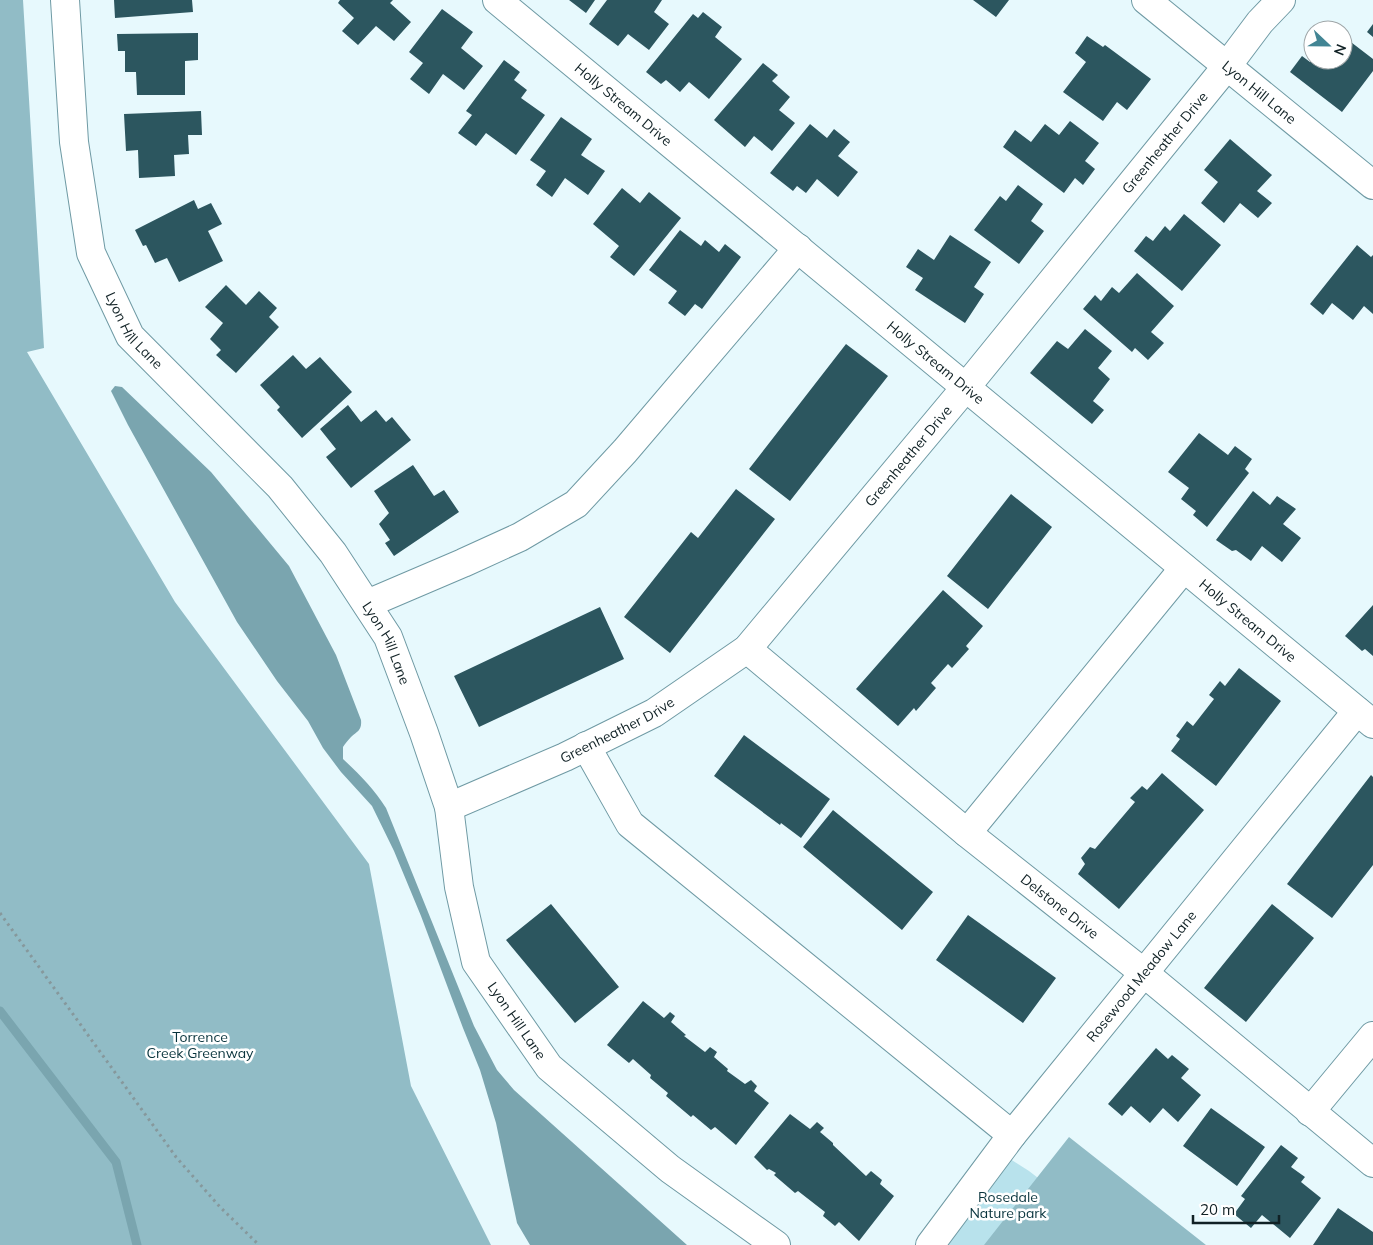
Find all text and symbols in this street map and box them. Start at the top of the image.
north arrow [1303,20,1353,70]
text: N [1330,42,1350,58]
street label: Lyon Hill Lane [1218,57,1300,128]
street label: Holly Stream Drive [571,59,676,150]
street label: Greenheather Drive [1118,88,1212,197]
street label: Lyon Hill Lane [102,289,167,373]
street label: Holly Stream Drive [883,317,988,408]
street label: Greenheather Drive [861,402,956,510]
street label: Holly Stream Drive [1195,575,1300,666]
street label: Lyon Hill Lane [358,598,414,687]
street label: Greenheather Drive [557,693,678,767]
street label: Delstone Drive [1017,870,1102,943]
street label: Rosewood Meadow Lane [1082,907,1200,1046]
street label: Lyon Hill Lane [484,979,550,1063]
park label: Torrence Creek Greenway [146,1028,254,1062]
park label: Rosedale Nature park [969,1188,1047,1222]
scale bar [1193,1192,1279,1224]
text: 20 m [1200,1200,1235,1219]

